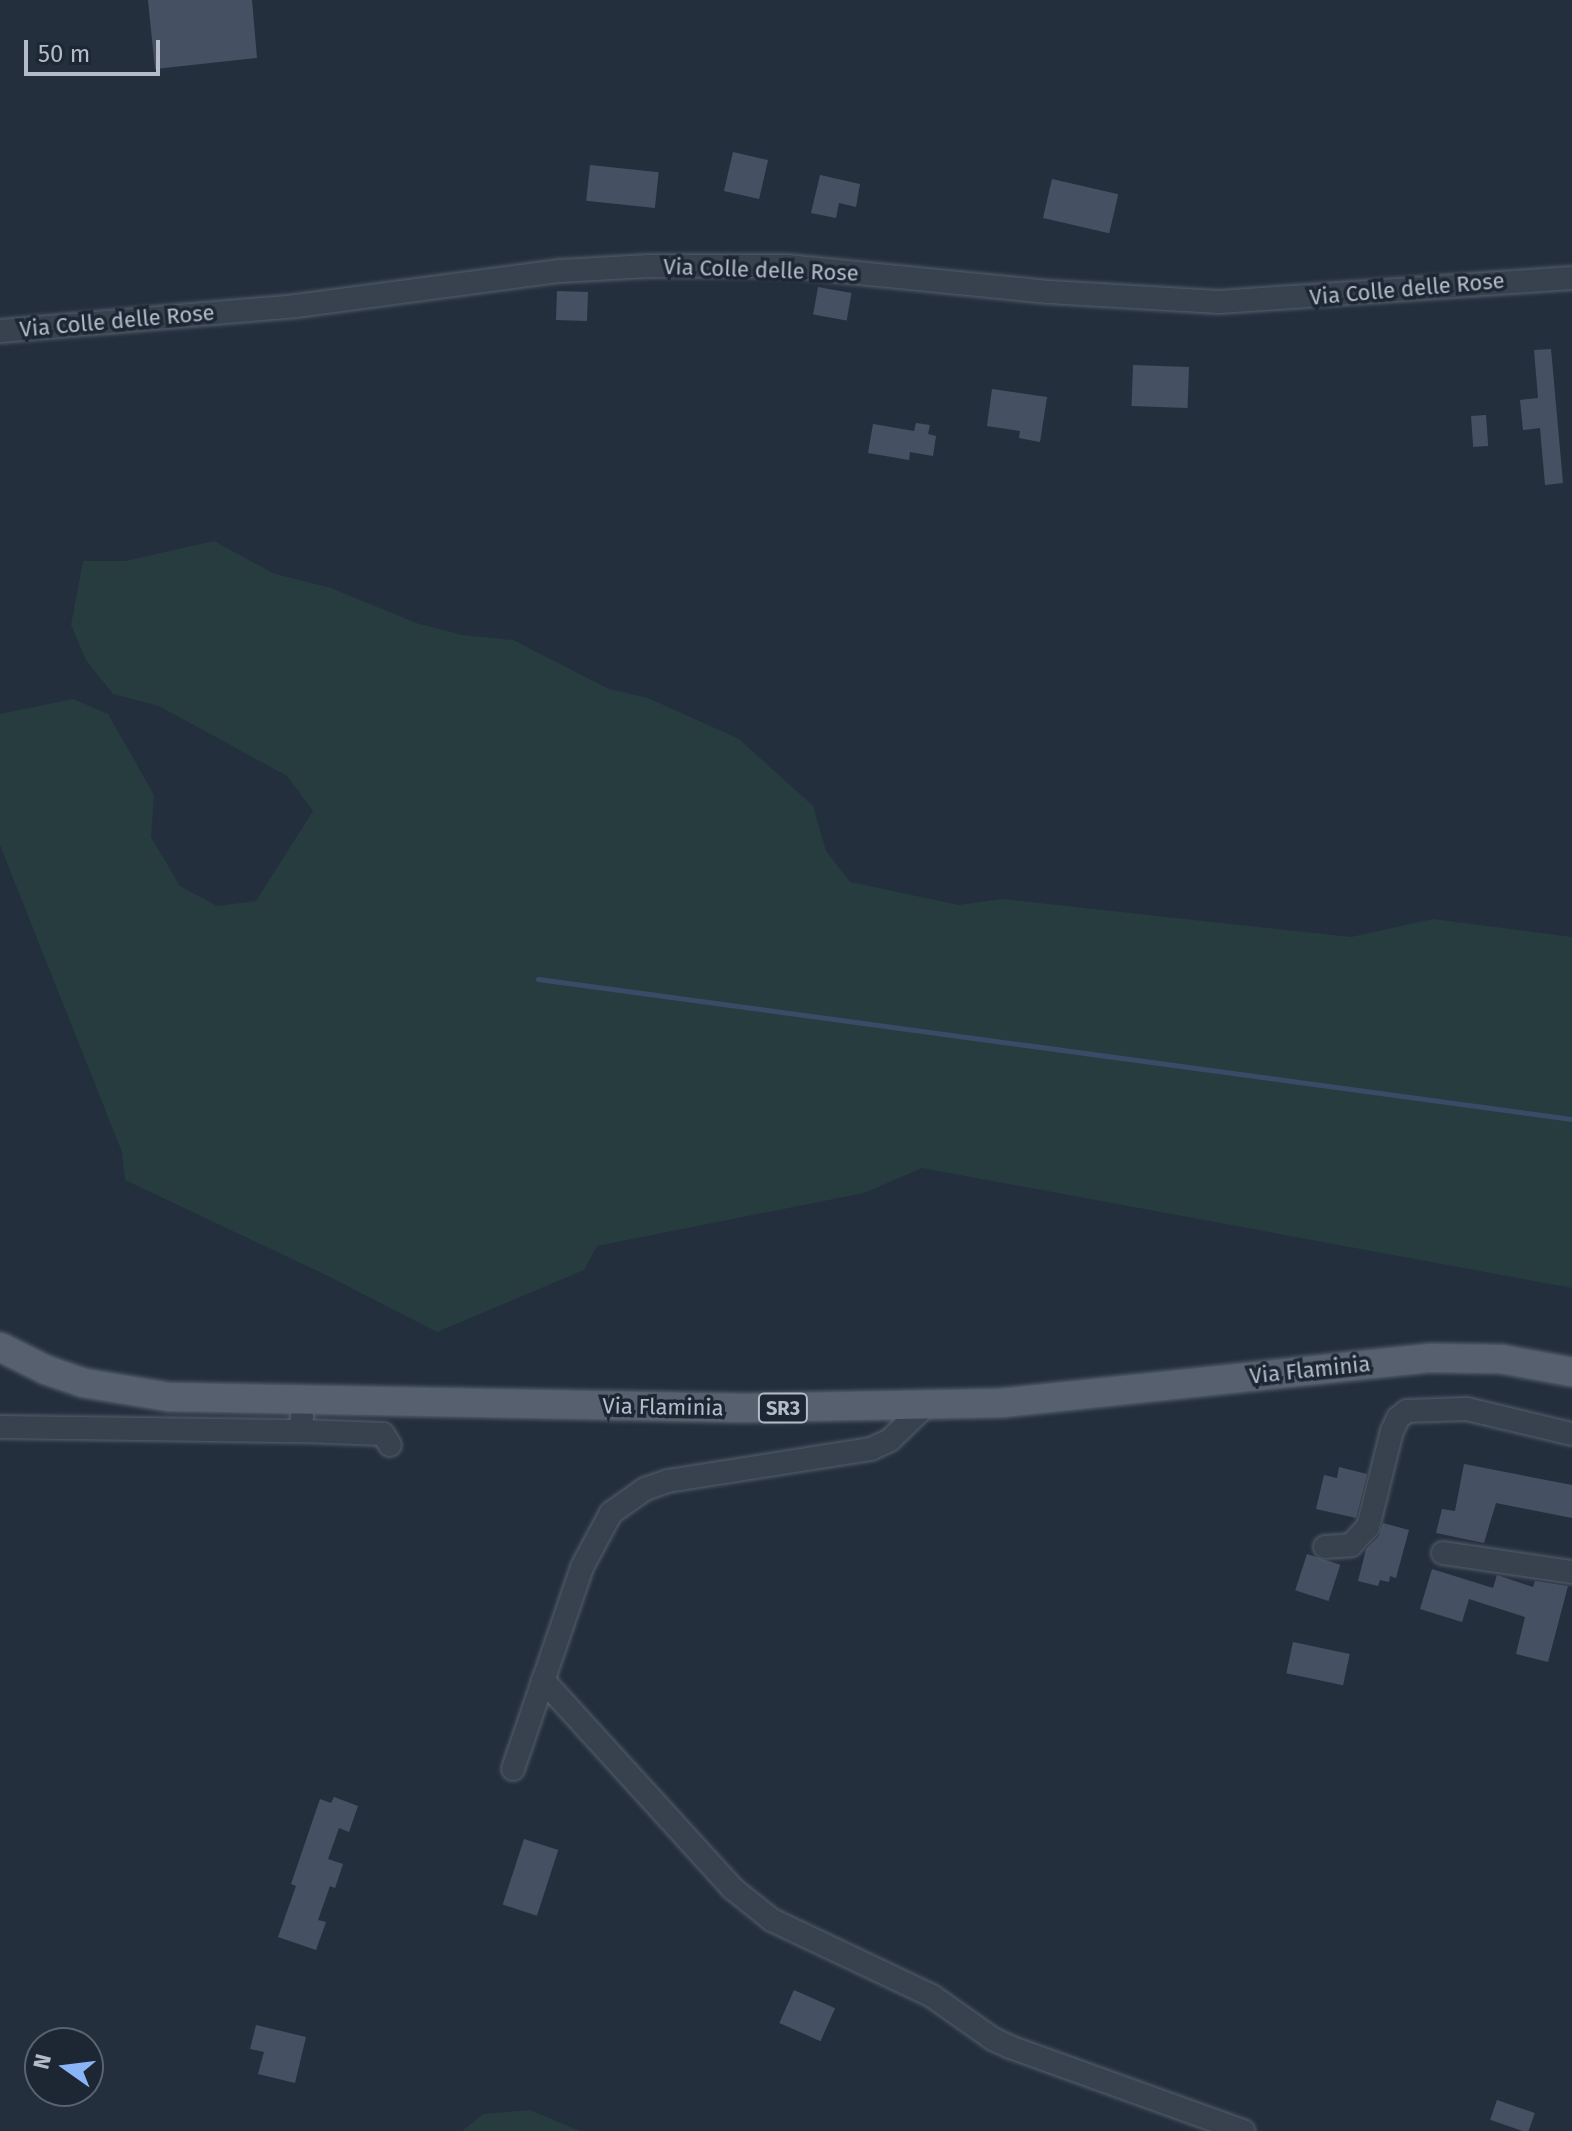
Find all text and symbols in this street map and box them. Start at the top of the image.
scale bar [28,24,164,74]
text: 50 m [38,40,90,68]
street label: Via Colle delle Rose [663,253,859,287]
street label: Via Colle delle Rose [1309,267,1505,311]
street label: Via Colle delle Rose [19,299,215,343]
street label: Via Flaminia [1248,1351,1372,1389]
road number: SR3 [757,1392,809,1424]
street label: Via Flaminia [602,1393,724,1421]
north arrow [24,2027,104,2107]
text: N [27,2051,57,2072]

